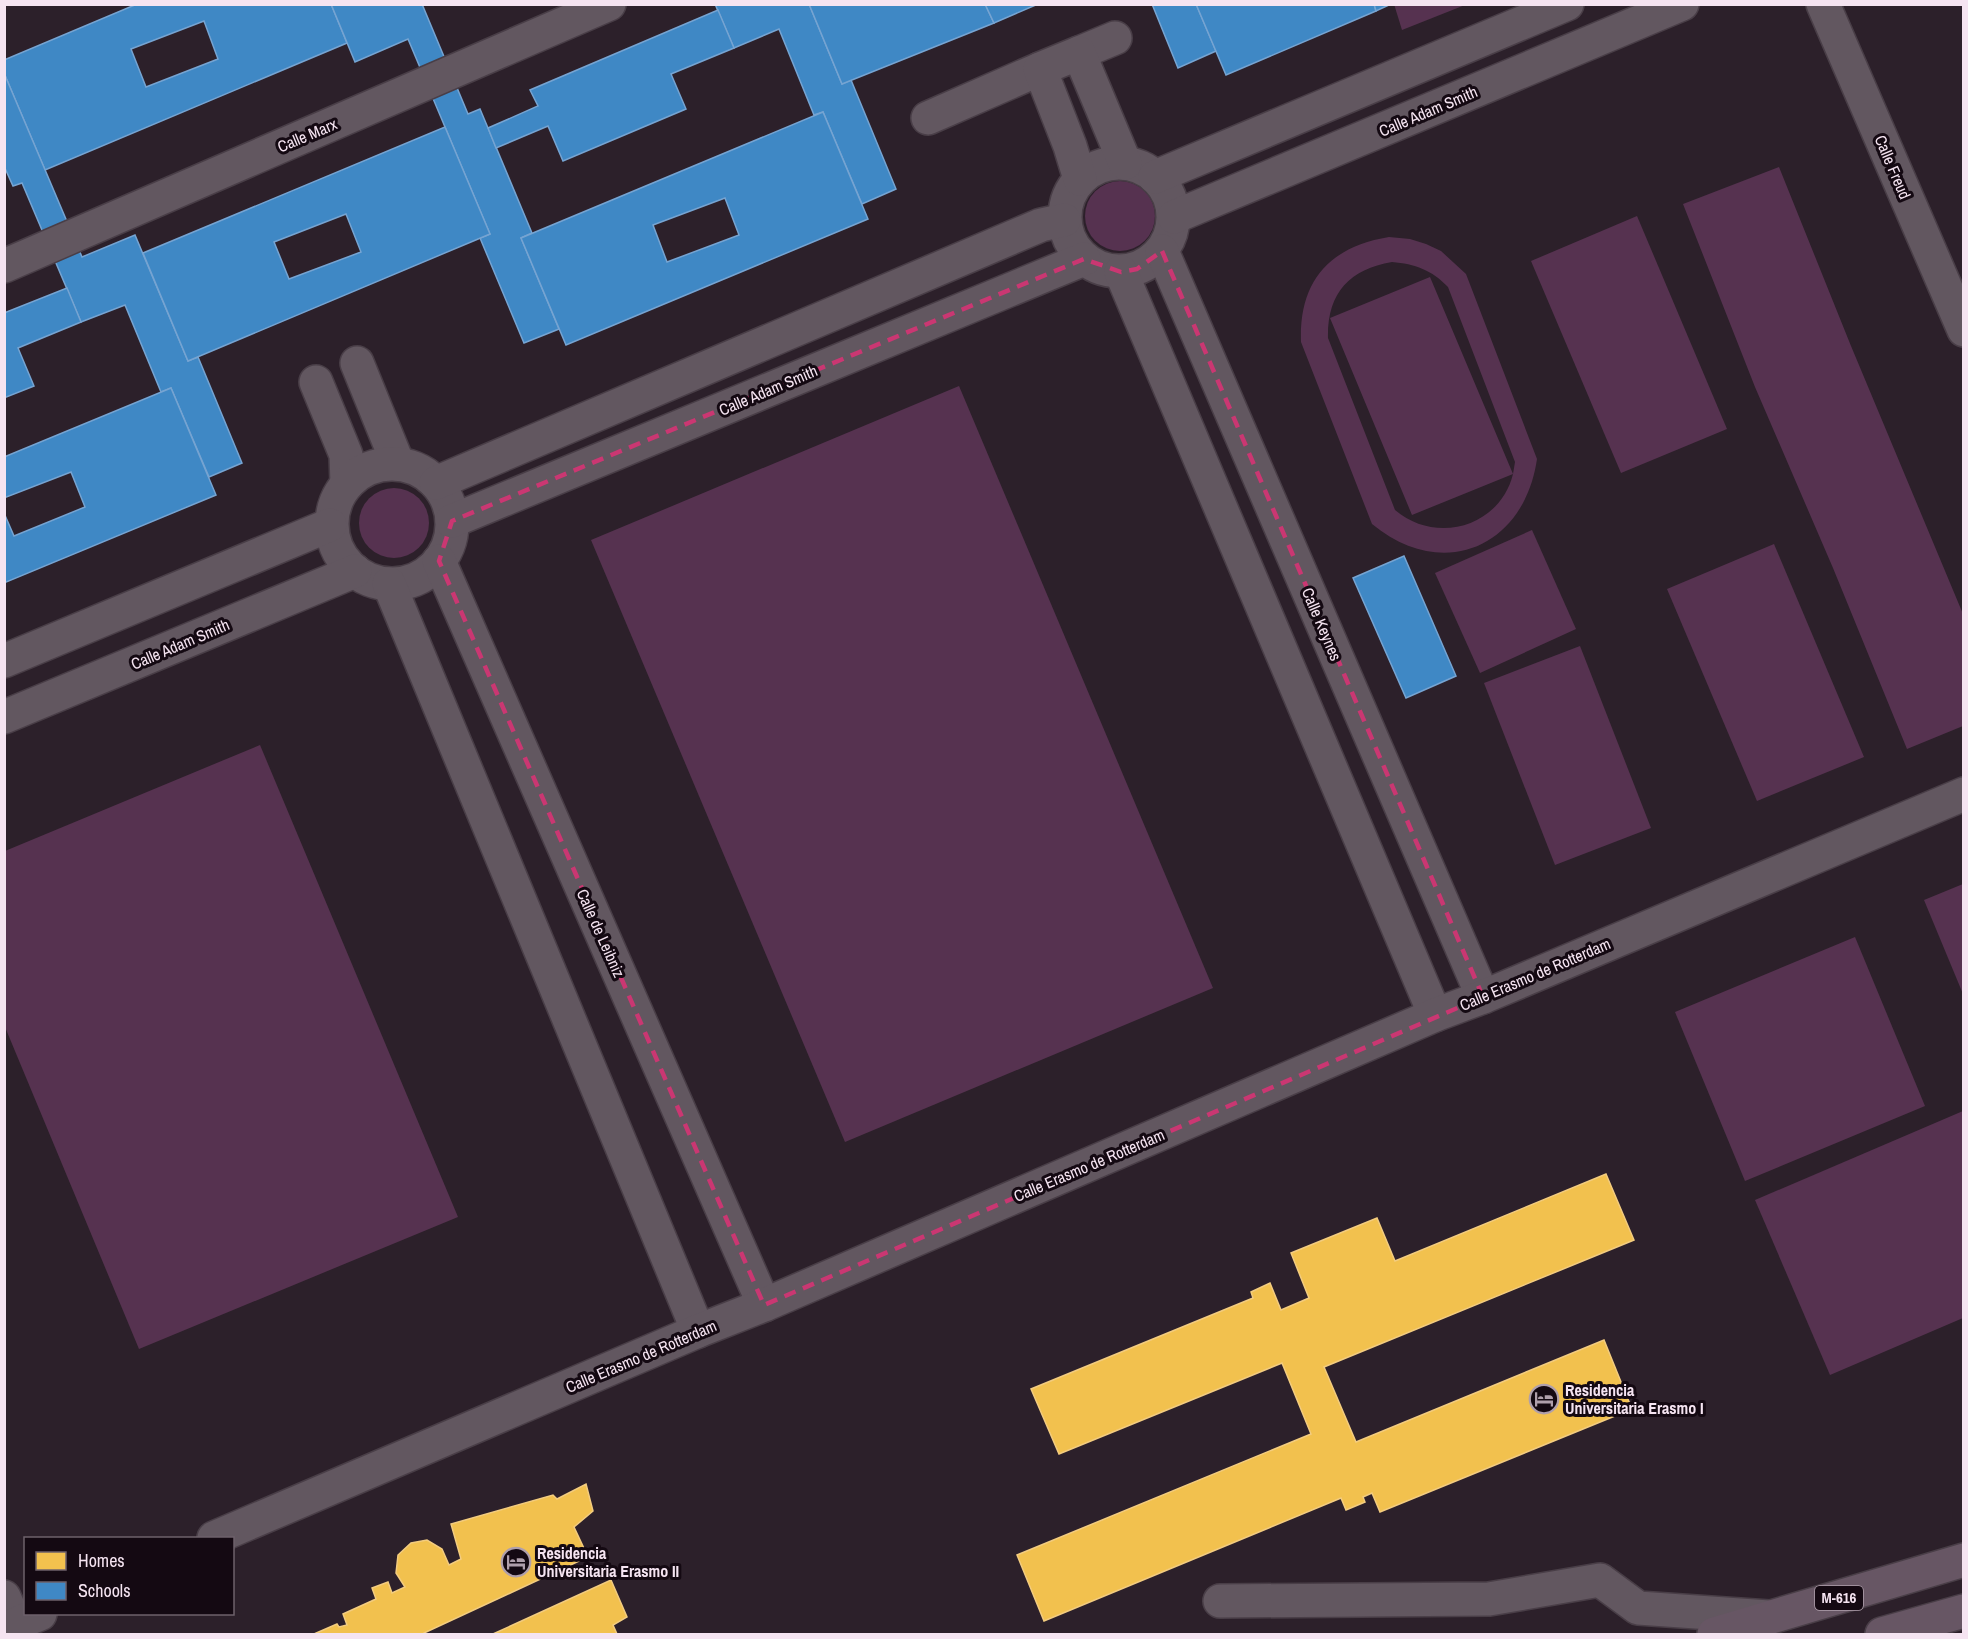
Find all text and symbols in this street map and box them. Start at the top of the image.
street label: Calle Adam Smith [1375,80,1481,142]
street label: Calle Marx [274,112,341,157]
street label: Calle Freud [1870,131,1916,203]
street label: Calle Adam Smith [715,359,821,421]
street label: Calle Keynes [1297,584,1347,664]
street label: Calle Adam Smith [127,613,233,675]
street label: Calle de Leibniz [572,885,631,981]
street label: Calle Erasmo de Rotterdam [1456,932,1614,1016]
street label: Calle Erasmo de Rotterdam [1010,1123,1168,1207]
street label: Calle Erasmo de Rotterdam [562,1314,720,1398]
place label: Residencia Universitaria Erasmo I [1565,1379,1704,1419]
hotel icon: Residencia Universitaria Erasmo I [1528,1383,1560,1415]
legend [24,1537,234,1615]
place label: Residencia Universitaria Erasmo II [537,1542,679,1582]
hotel icon: Residencia Universitaria Erasmo II [500,1546,532,1578]
text: Homes [78,1548,125,1573]
text: Schools [78,1578,131,1603]
road number: M-616 [1815,1586,1863,1610]

